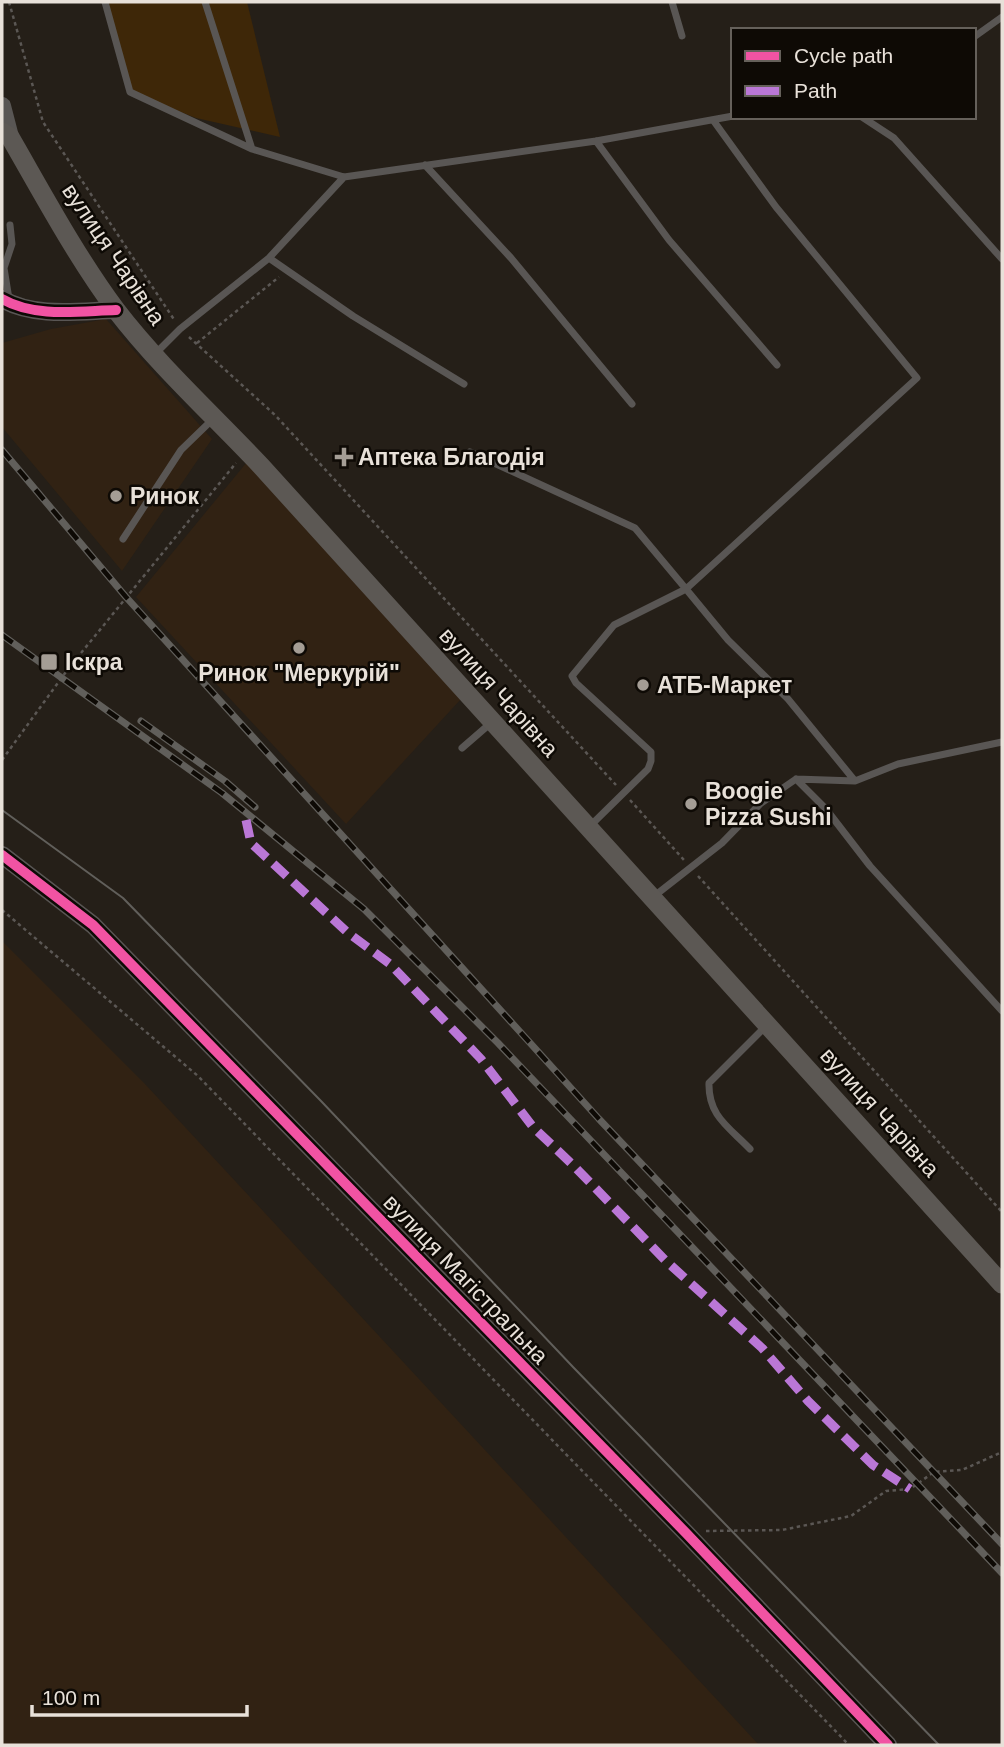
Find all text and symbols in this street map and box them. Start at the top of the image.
legend [731,28,976,119]
text: Cycle path [794,44,893,67]
text: Path [794,79,837,102]
street label: вулиця Чарівна [57,178,171,330]
place label: Аптека Благодія [358,444,545,470]
marker: Аптека Благодія [336,449,352,465]
place label: Ринок [130,483,199,509]
marker: Ринок [108,488,124,504]
street label: вулиця Чарівна [434,622,564,762]
marker: Ринок "Меркурій" [291,640,307,656]
place label: Іскра [65,649,123,675]
marker: Іскра [39,652,59,672]
place label: Ринок "Меркурій" [198,660,400,686]
place label: АТБ-Маркет [657,672,792,698]
marker: АТБ-Маркет [635,677,651,693]
place label: Boogie Pizza Sushi [705,778,832,830]
marker: Boogie Pizza Sushi [683,796,699,812]
street label: вулиця Чарівна [815,1042,945,1182]
street label: вулиця Магістральна [378,1189,554,1369]
scale bar [32,1674,247,1718]
text: 100 m [42,1686,100,1709]

